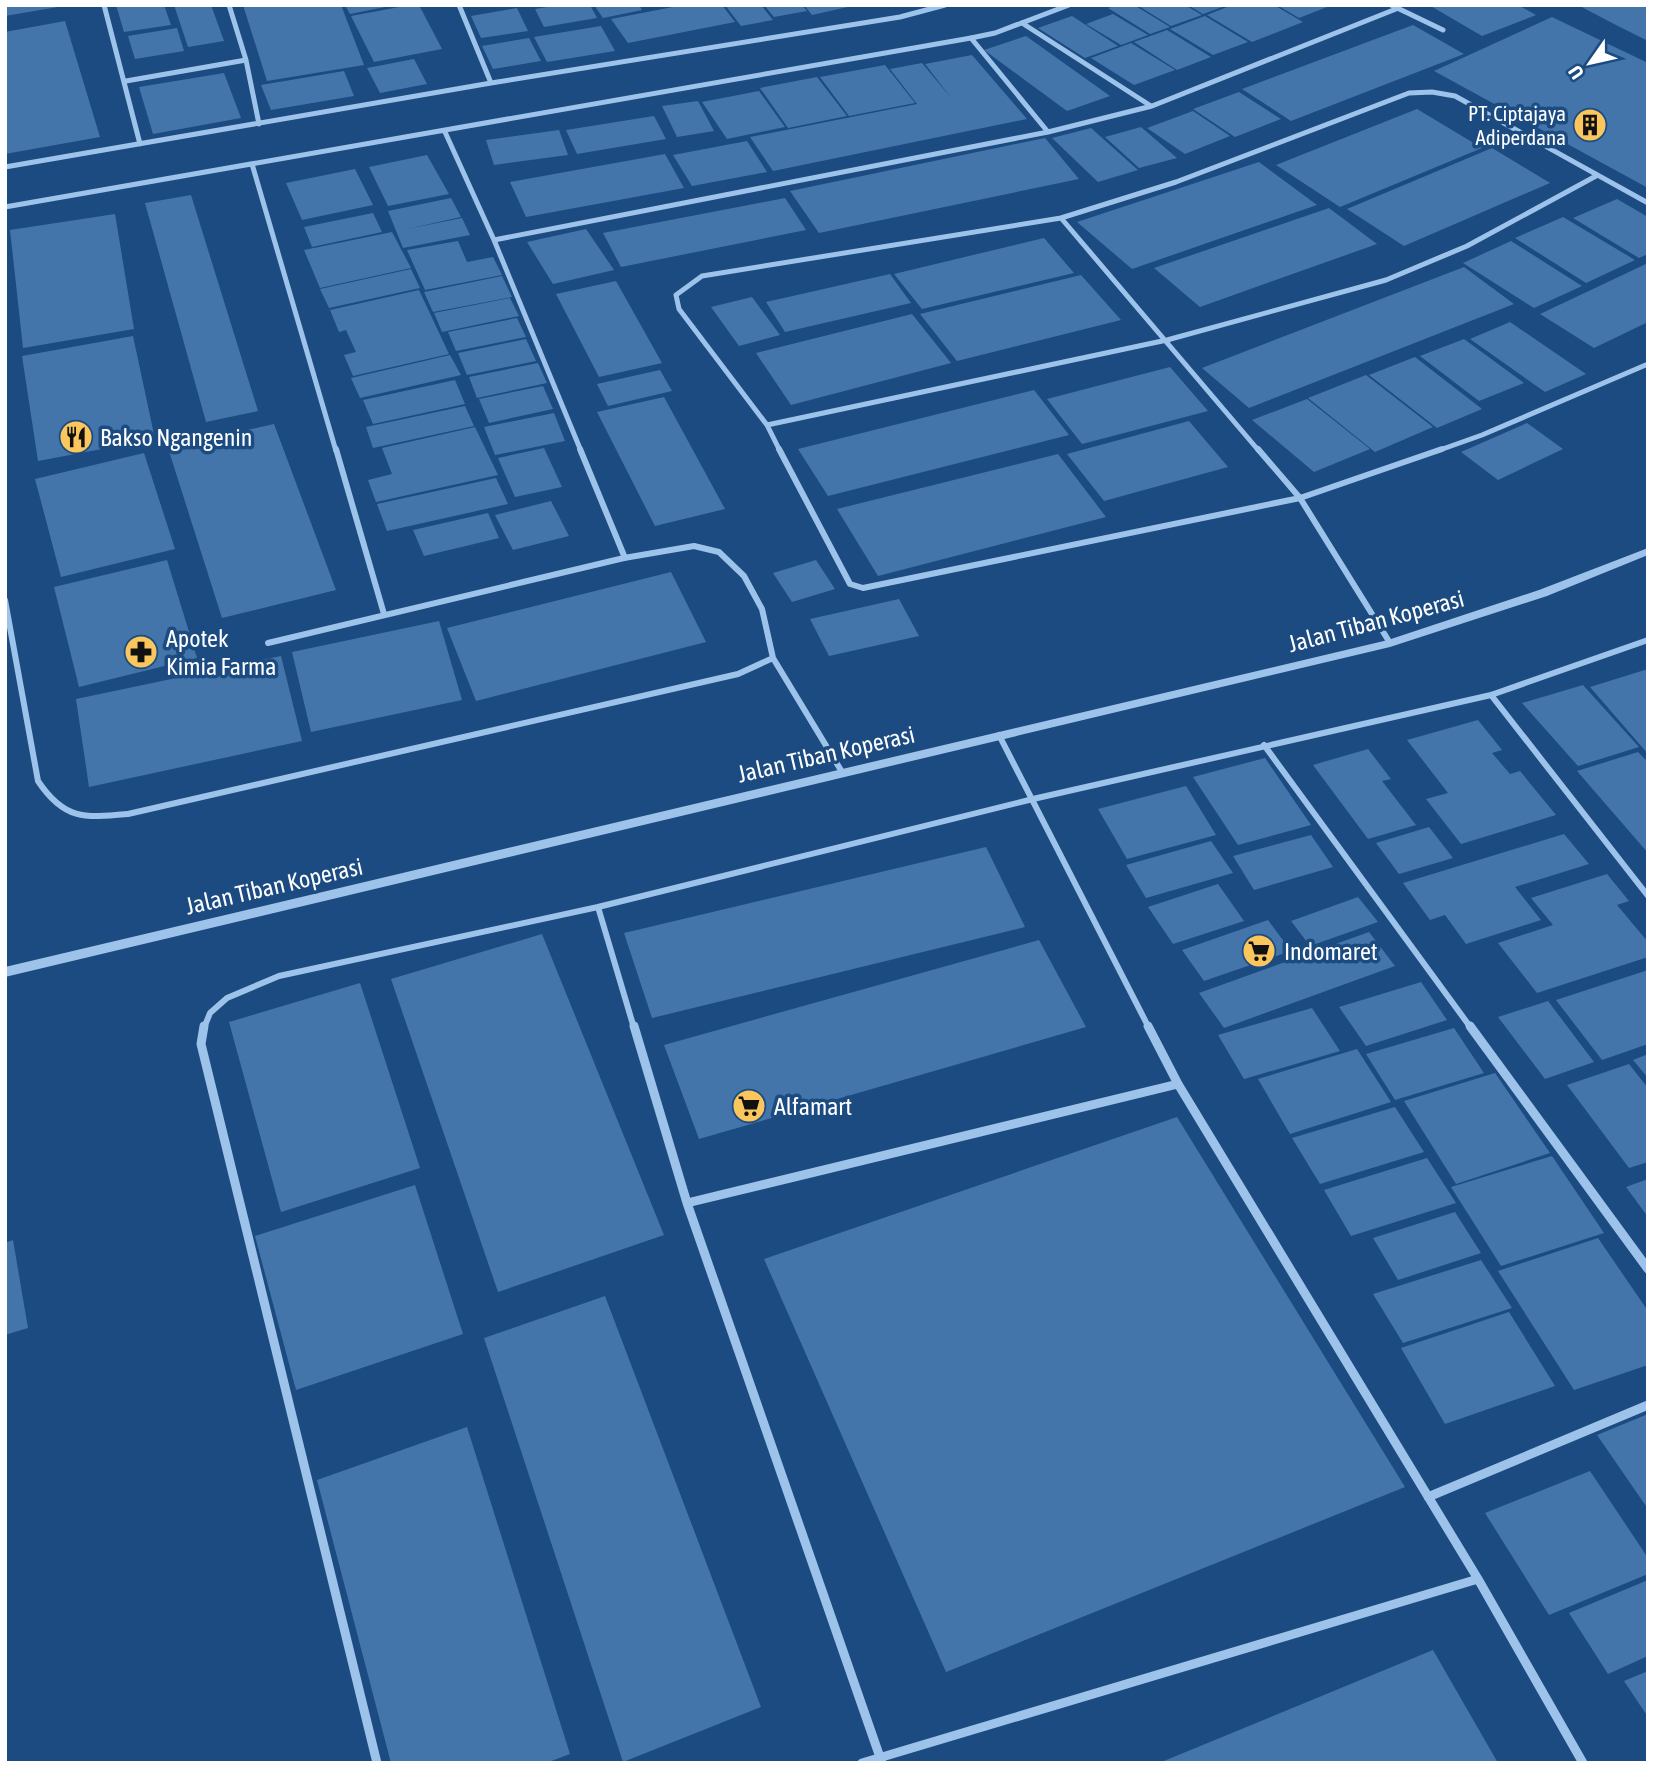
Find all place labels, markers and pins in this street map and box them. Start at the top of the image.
place label: PT. Ciptajaya Adiperdana [1468,101,1566,149]
building icon: PT. Ciptajaya Adiperdana [1571,106,1609,144]
restaurant icon: Bakso Ngangenin [57,418,95,456]
place label: Bakso Ngangenin [100,424,252,451]
place label: Apotek Kimia Farma [166,625,276,680]
pharmacy icon: Apotek Kimia Farma [122,633,160,671]
supermarket icon: Indomaret [1240,932,1278,970]
place label: Indomaret [1284,938,1378,965]
supermarket icon: Alfamart [730,1087,768,1125]
place label: Alfamart [774,1093,852,1120]

